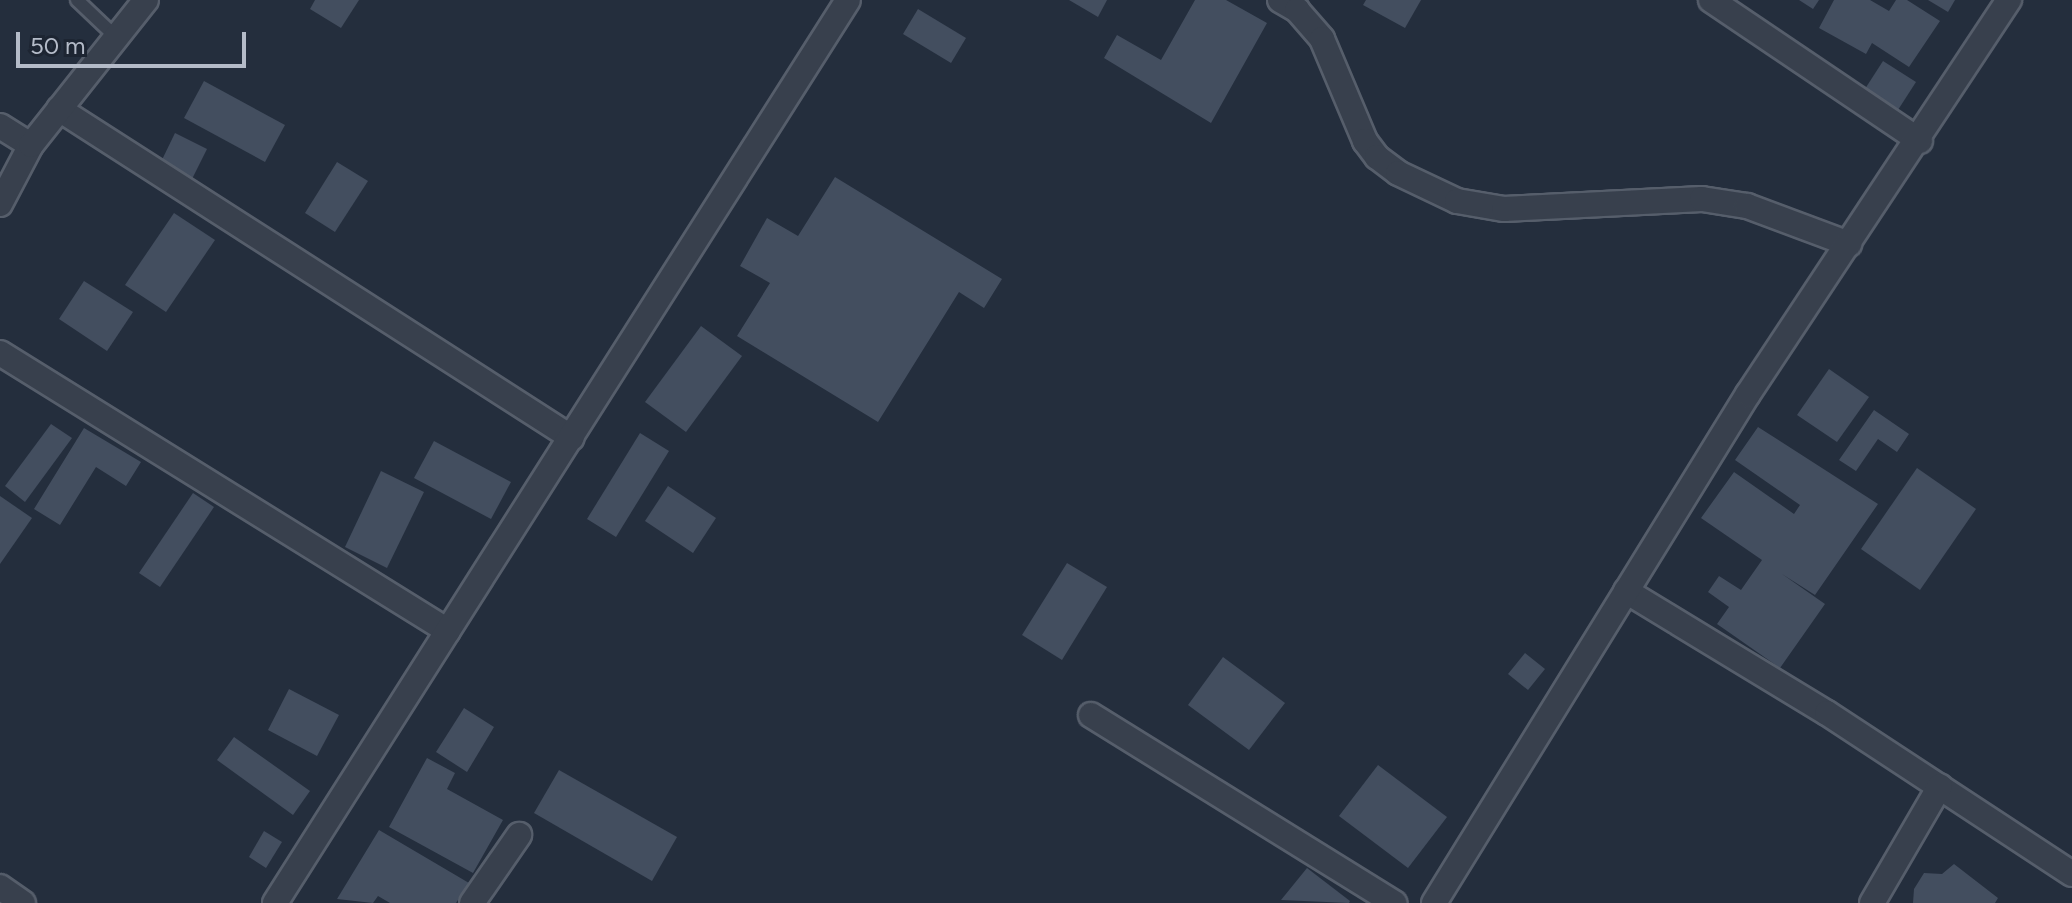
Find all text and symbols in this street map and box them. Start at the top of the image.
scale bar [20,16,250,66]
text: 50 m [30,31,86,60]

